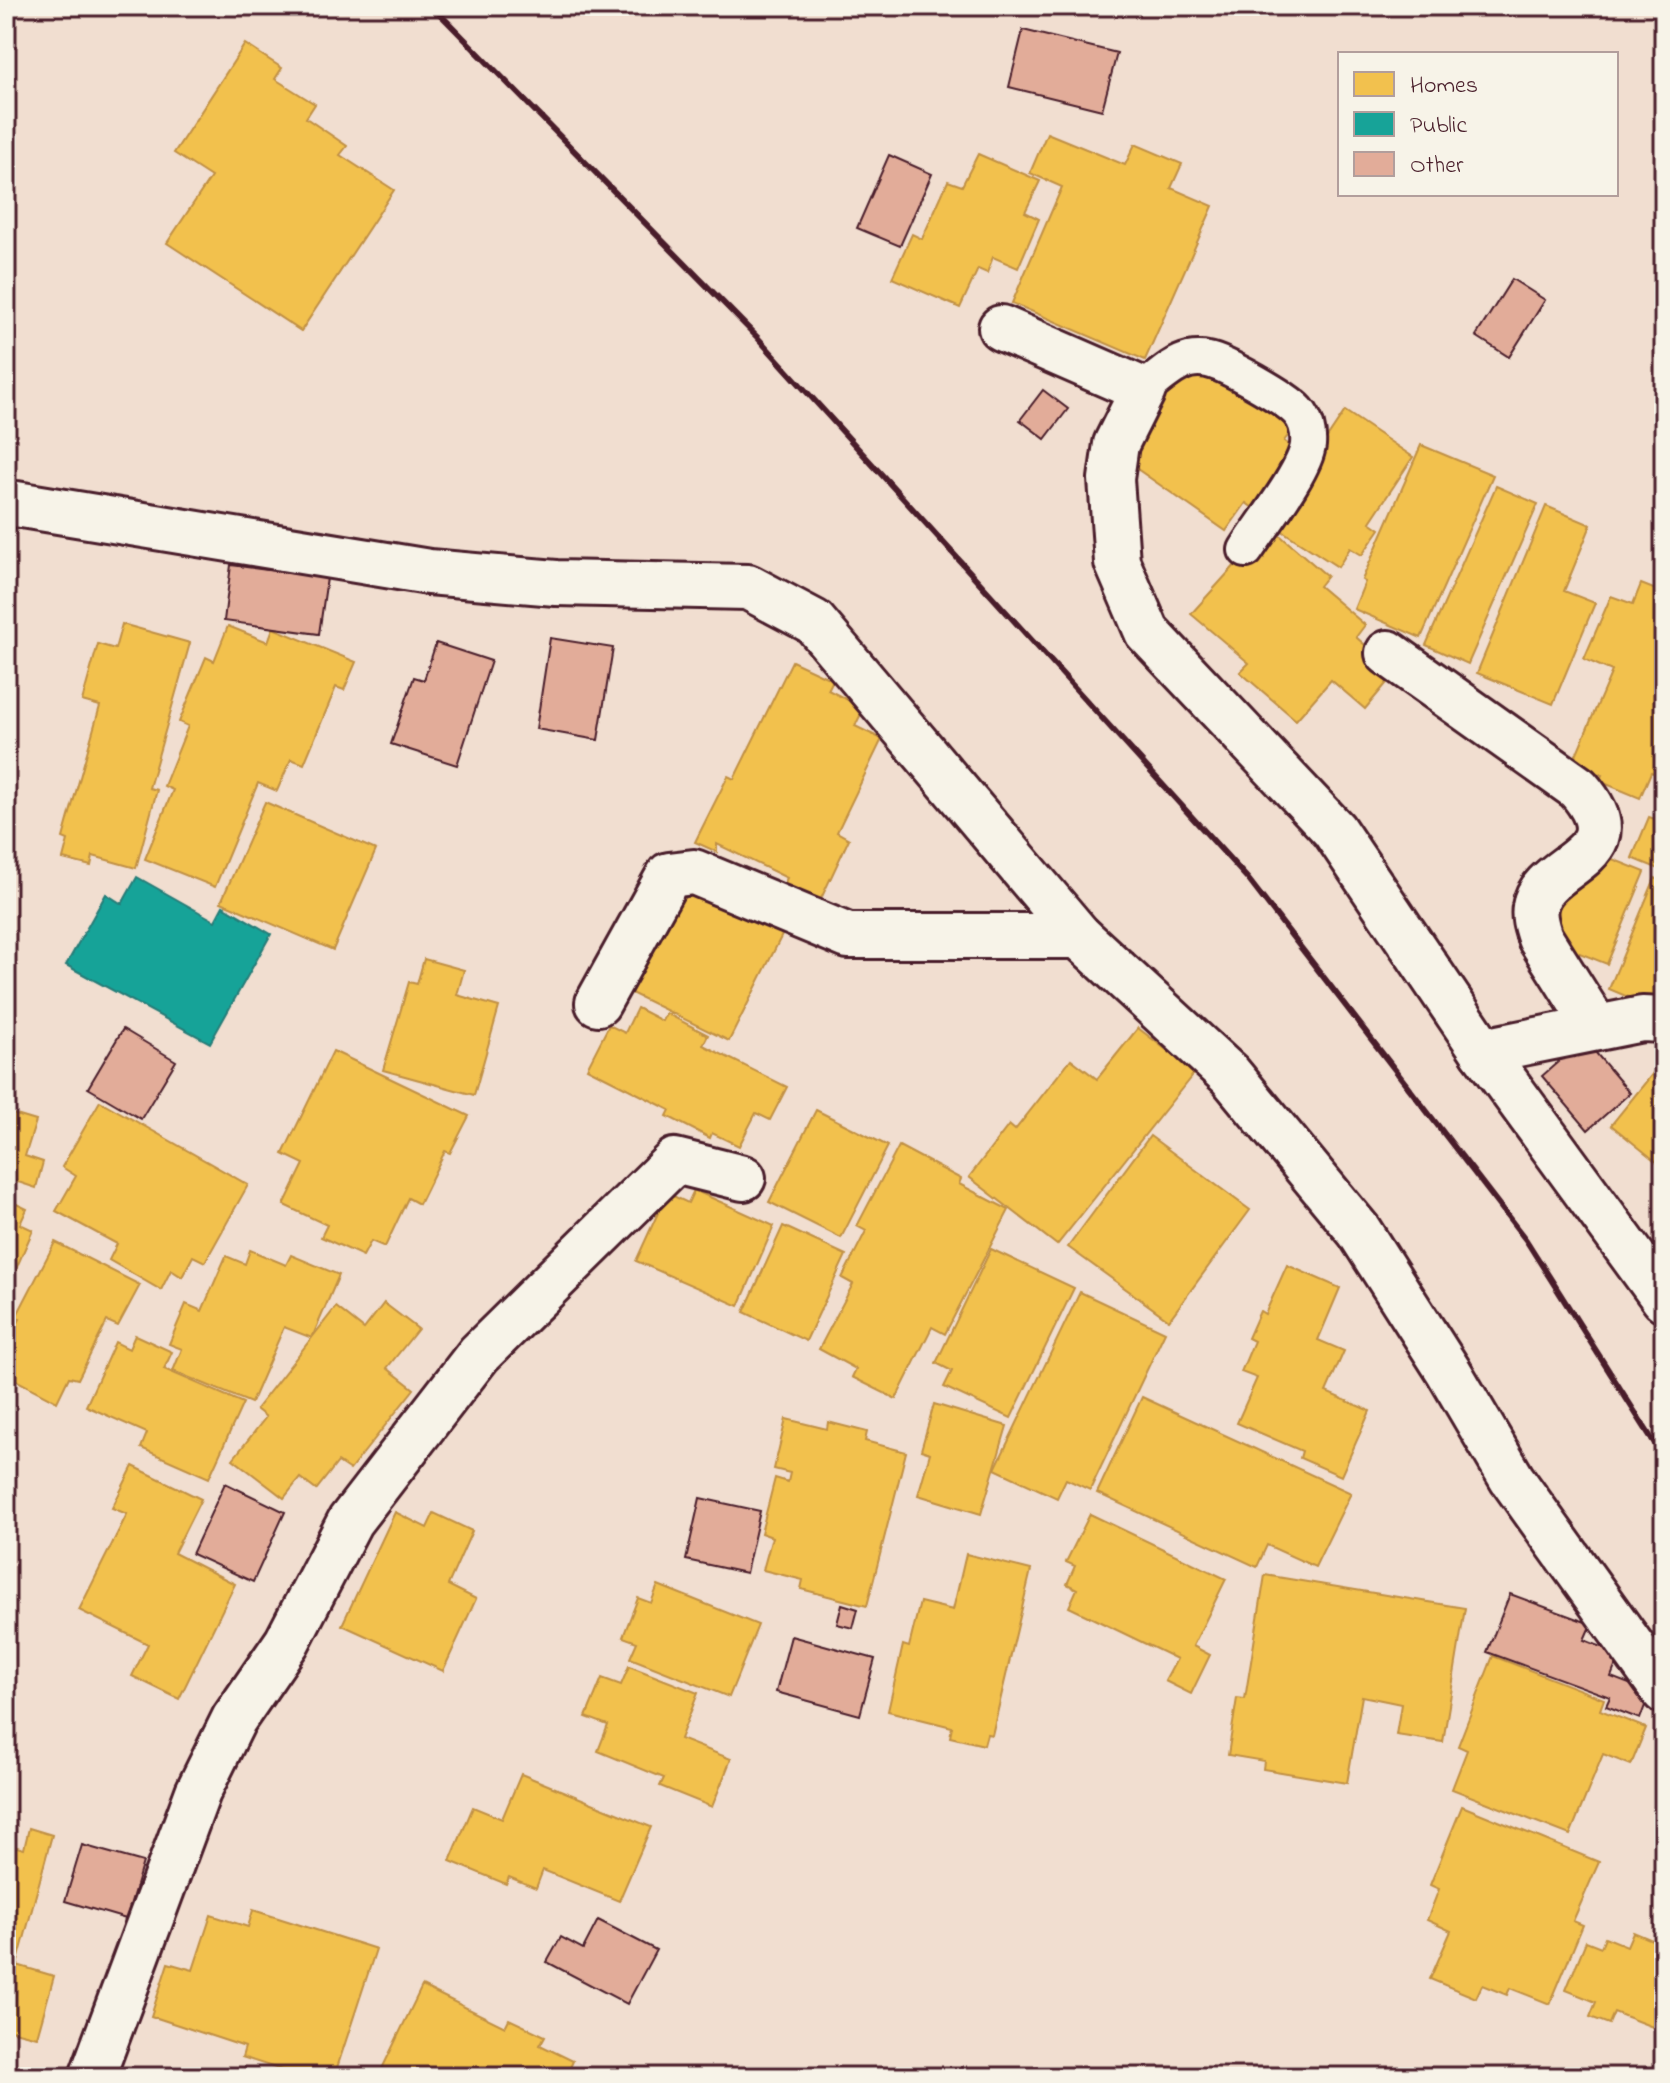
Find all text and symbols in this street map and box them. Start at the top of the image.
legend [1338,52,1618,196]
text: Homes [1410,69,1478,104]
text: Public [1410,109,1467,144]
text: Other [1410,149,1464,184]

